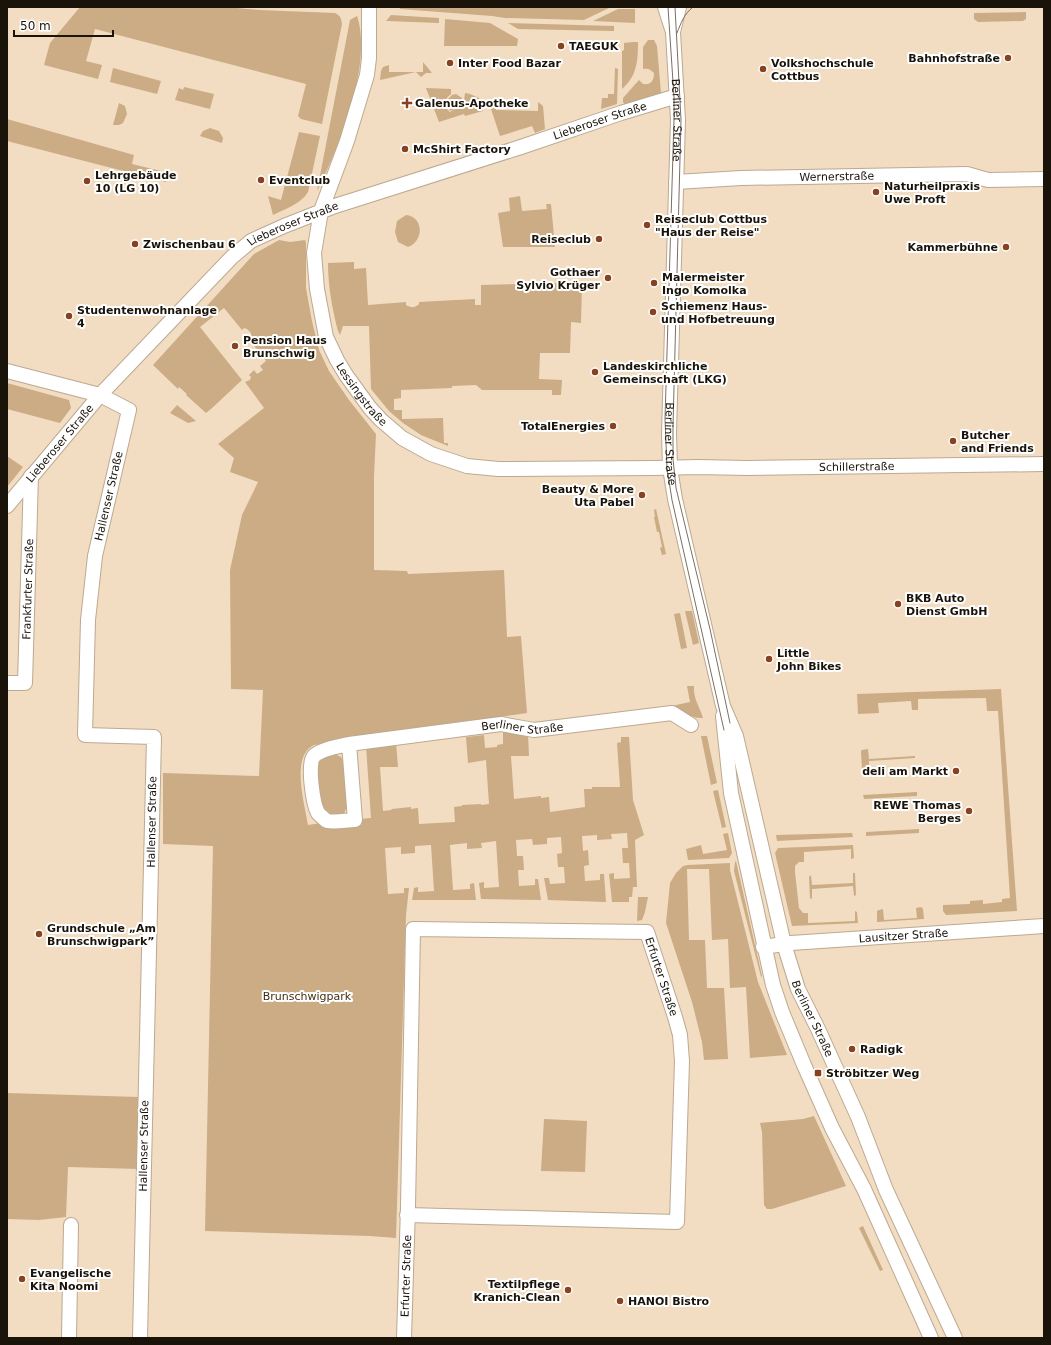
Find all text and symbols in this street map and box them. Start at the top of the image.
scale bar [14,12,113,38]
text: 50 m [20,19,51,33]
place label: TAEGUK [569,40,619,53]
marker: TAEGUK [556,41,566,51]
place label: Bahnhofstraße [908,52,1000,65]
marker: Bahnhofstraße [1003,53,1013,63]
place label: Inter Food Bazar [458,57,561,70]
place label: Volkshochschule Cottbus [771,57,874,83]
marker: Inter Food Bazar [445,58,455,68]
marker: Volkshochschule Cottbus [758,64,768,74]
street label: Berliner Straße [669,78,685,162]
place label: Galenus-Apotheke [415,97,528,110]
marker: Galenus-Apotheke [402,98,412,108]
street label: Lieberoser Straße [551,99,648,142]
place label: McShirt Factory [413,143,511,156]
marker: McShirt Factory [400,144,410,154]
place label: Lehrgebäude 10 (LG 10) [95,169,177,195]
street label: Wernerstraße [799,169,875,183]
place label: Eventclub [269,174,330,187]
marker: Eventclub [256,175,266,185]
marker: Lehrgebäude 10 (LG 10) [82,176,92,186]
place label: Naturheilpraxis Uwe Proft [884,180,981,206]
marker: Naturheilpraxis Uwe Proft [871,187,881,197]
street label: Lieberoser Straße [244,199,341,248]
place label: Reiseclub Cottbus "Haus der Reise" [655,213,767,239]
marker: Reiseclub Cottbus "Haus der Reise" [642,220,652,230]
place label: Reiseclub [531,233,591,246]
marker: Reiseclub [594,234,604,244]
place label: Zwischenbau 6 [143,238,236,251]
marker: Zwischenbau 6 [130,239,140,249]
place label: Kammerbühne [907,241,998,254]
marker: Kammerbühne [1001,242,1011,252]
place label: Gothaer Sylvio Krüger [516,266,601,292]
place label: Malermeister Ingo Komolka [662,271,747,297]
marker: Gothaer Sylvio Krüger [603,273,613,283]
marker: Malermeister Ingo Komolka [649,278,659,288]
place label: Schiemenz Haus- und Hofbetreuung [661,300,775,326]
place label: Studentenwohnanlage 4 [77,304,217,330]
marker: Schiemenz Haus- und Hofbetreuung [648,307,658,317]
marker: Studentenwohnanlage 4 [64,311,74,321]
place label: Pension Haus Brunschwig [243,334,327,360]
marker: Pension Haus Brunschwig [230,341,240,351]
street label: Lessingstraße [334,360,390,429]
place label: Landeskirchliche Gemeinschaft (LKG) [603,360,727,386]
marker: Landeskirchliche Gemeinschaft (LKG) [590,367,600,377]
street label: Lieberoser Straße [23,401,96,485]
street label: Berliner Straße [662,402,679,487]
place label: TotalEnergies [521,420,605,433]
marker: TotalEnergies [608,421,618,431]
place label: Butcher and Friends [961,429,1034,455]
marker: Butcher and Friends [948,436,958,446]
street label: Hallenser Straße [92,450,126,542]
street label: Schillerstraße [819,460,895,474]
place label: Beauty & More Uta Pabel [542,483,634,509]
marker: Beauty & More Uta Pabel [637,490,647,500]
street label: Frankfurter Straße [20,538,36,640]
place label: BKB Auto Dienst GmbH [906,592,987,618]
marker: BKB Auto Dienst GmbH [893,599,903,609]
place label: Little John Bikes [776,647,842,673]
marker: Little John Bikes [764,654,774,664]
street label: Berliner Straße [480,717,564,736]
place label: deli am Markt [862,765,948,778]
marker: deli am Markt [951,766,961,776]
street label: Hallenser Straße [145,776,159,868]
place label: REWE Thomas Berges [873,799,961,825]
marker: REWE Thomas Berges [964,806,974,816]
place label: Grundschule „Am Brunschwigpark” [47,922,156,948]
street label: Lausitzer Straße [858,926,949,945]
marker: Grundschule „Am Brunschwigpark” [34,929,44,939]
street label: Erfurter Straße [643,935,681,1018]
street label: Berliner Straße [789,979,836,1059]
park label: Brunschwigpark [263,990,352,1003]
place label: Radigk [860,1043,903,1056]
marker: Radigk [847,1044,857,1054]
place label: Ströbitzer Weg [826,1067,919,1080]
marker: Ströbitzer Weg [813,1068,823,1078]
street label: Hallenser Straße [137,1100,151,1192]
street label: Erfurter Straße [398,1234,414,1317]
place label: Evangelische Kita Noomi [30,1267,111,1293]
marker: Evangelische Kita Noomi [17,1274,27,1284]
place label: Textilpflege Kranich-Clean [474,1278,560,1304]
marker: Textilpflege Kranich-Clean [563,1285,573,1295]
place label: HANOI Bistro [628,1295,710,1308]
marker: HANOI Bistro [615,1296,625,1306]

